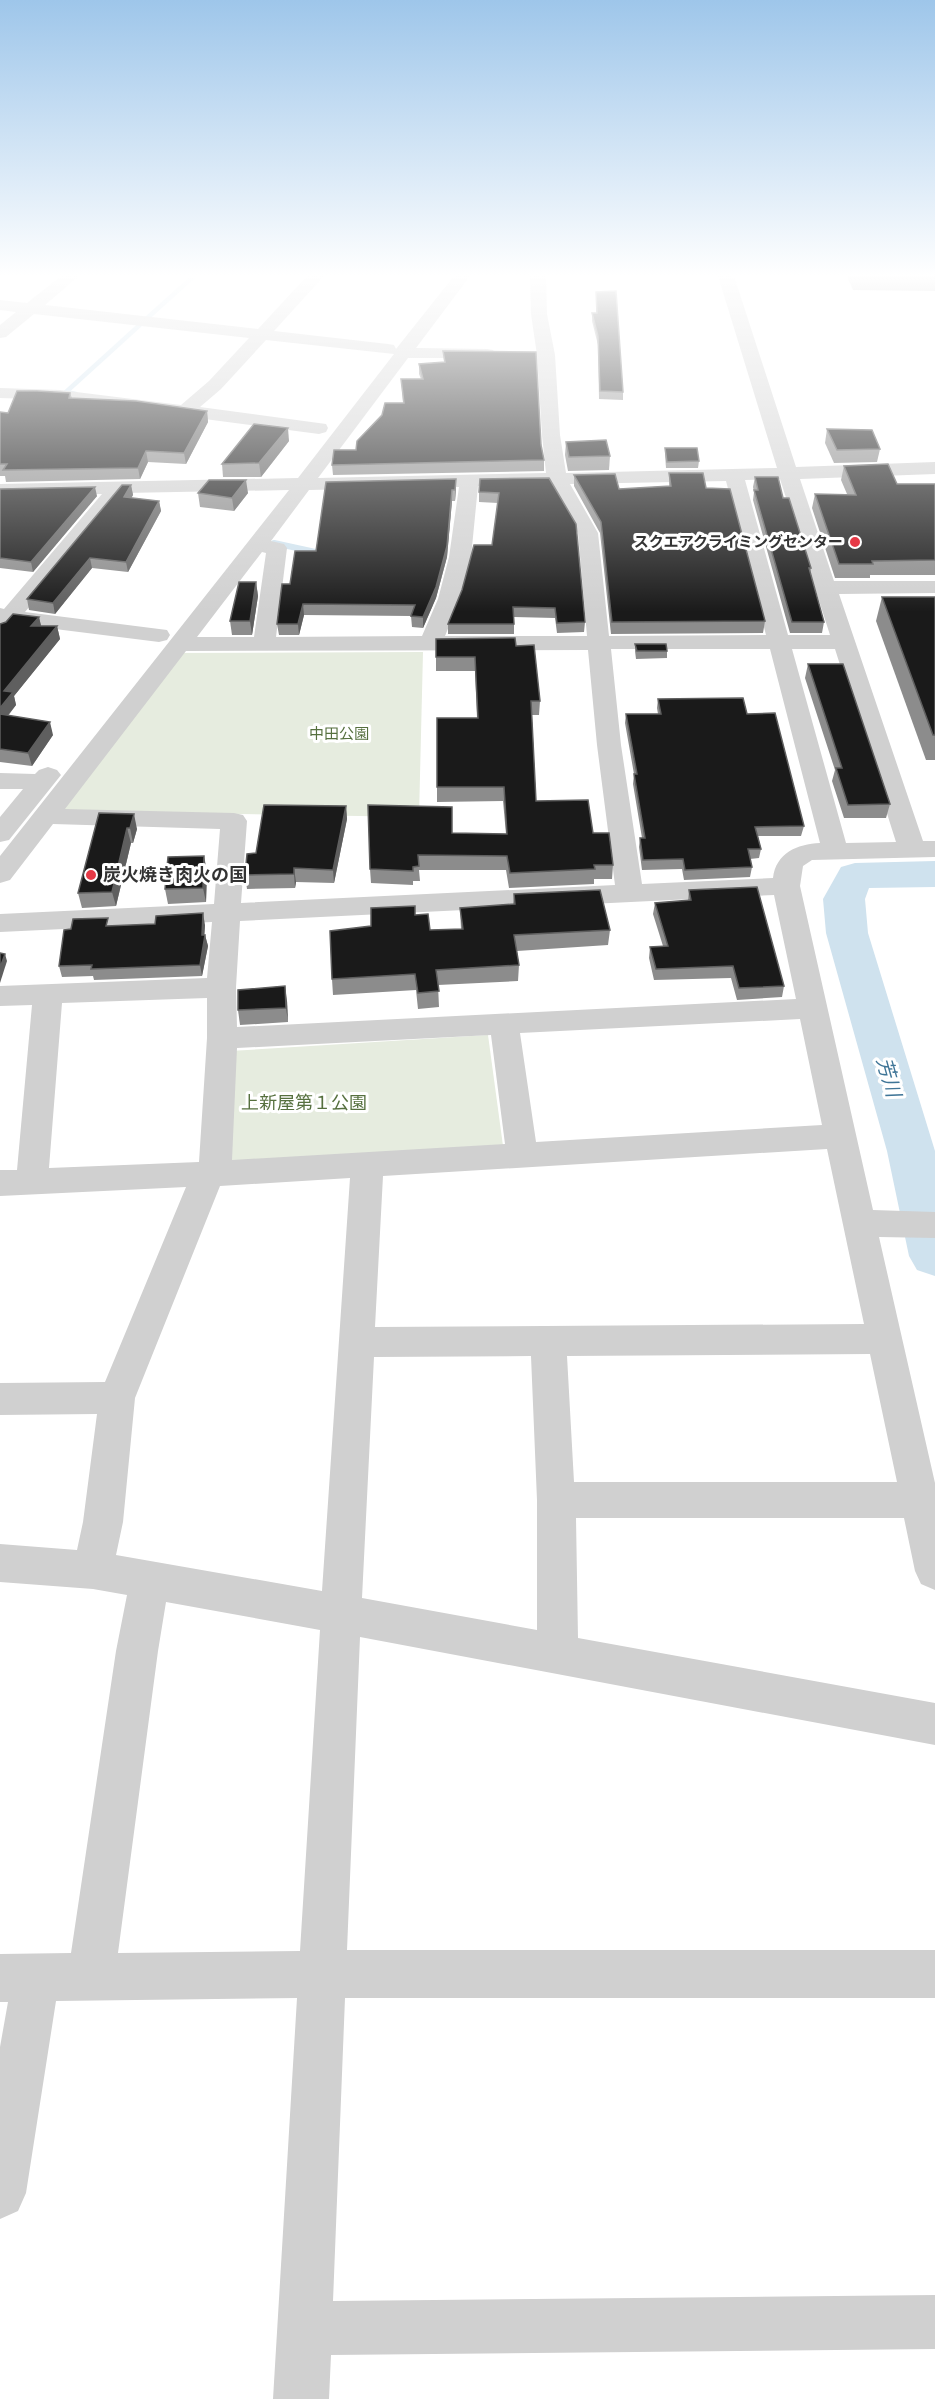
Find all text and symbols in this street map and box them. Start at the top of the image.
place label: スクエアクライミングセンター [634,533,843,551]
marker: スクエアクライミングセンター [848,535,862,549]
park label: 中田公園 [309,725,369,743]
place label: 炭火焼き肉火の国 [103,864,247,886]
marker: 炭火焼き肉火の国 [84,868,98,882]
water label: 芳川 [872,1054,907,1101]
park label: 上新屋第１公園 [241,1092,367,1114]

